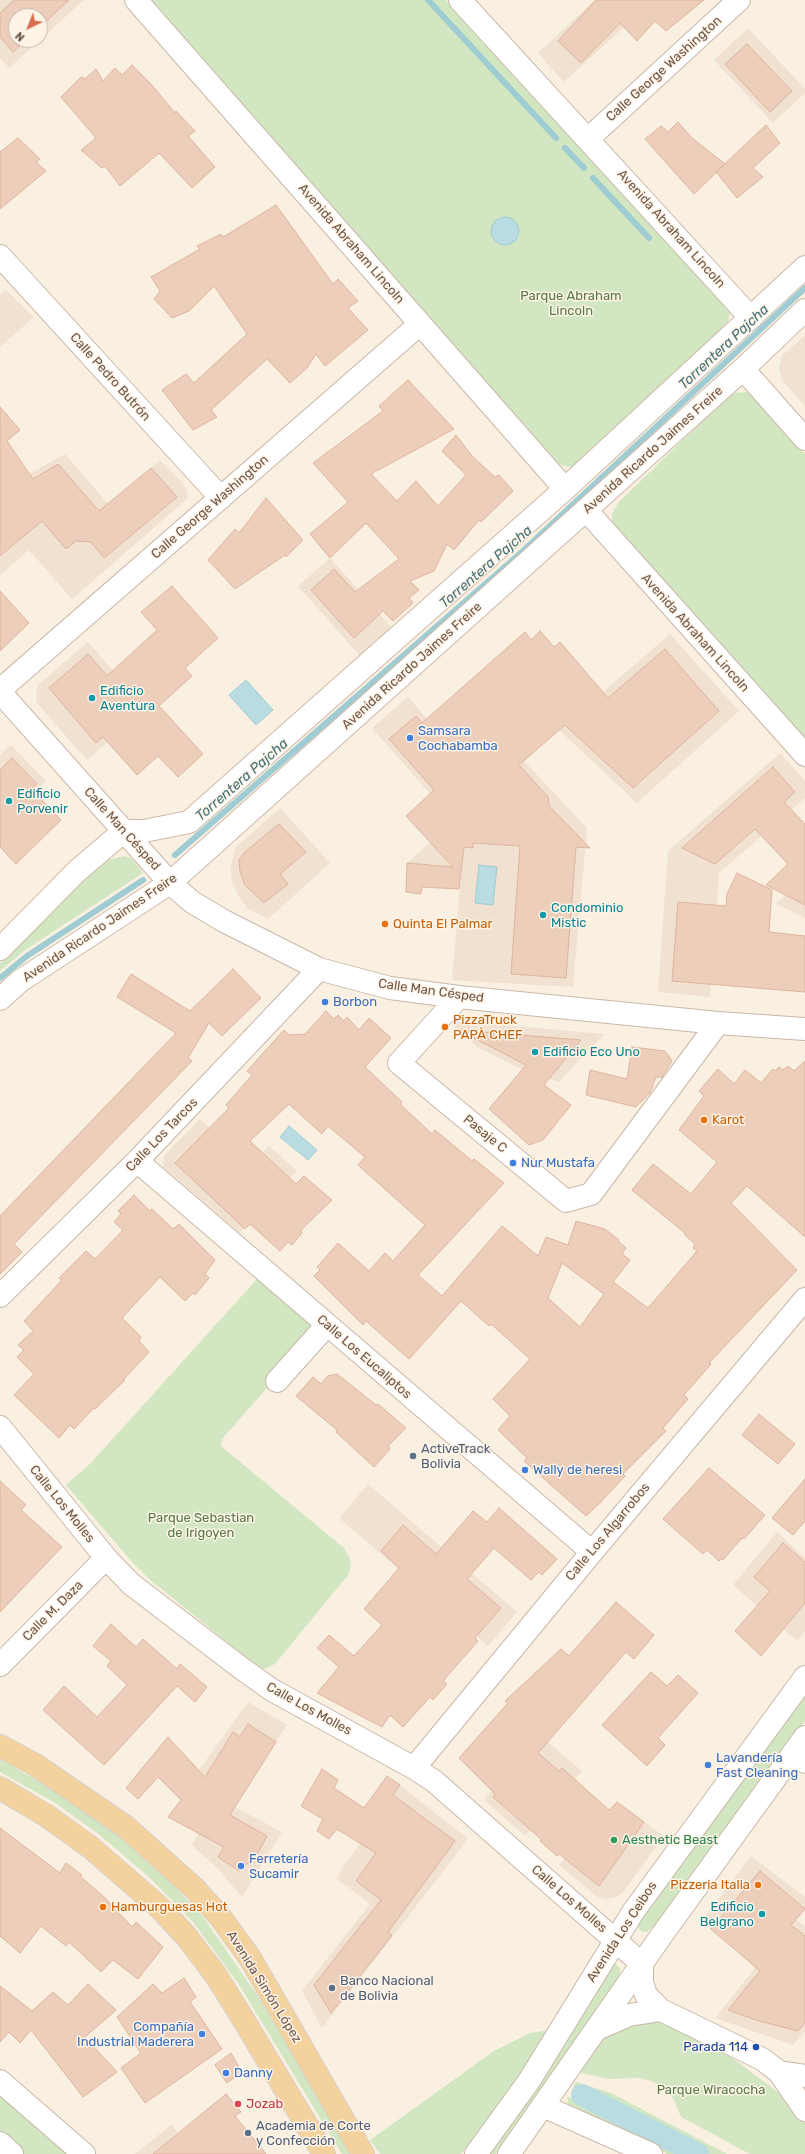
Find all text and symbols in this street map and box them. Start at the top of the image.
north arrow [8,8,48,48]
street label: Calle George Washington [603,13,725,125]
text: N [13,29,27,44]
street label: Avenida Abraham Lincoln [614,167,728,291]
street label: Avenida Abraham Lincoln [295,181,407,307]
park label: Parque Abraham Lincoln [520,288,622,319]
water label: Torrentera Pajcha [675,301,773,393]
street label: Calle Pedro Butrón [66,330,154,424]
street label: Avenida Ricardo Jaimes Freire [580,383,726,517]
street label: Calle George Washington [148,452,272,562]
water label: Torrentera Pajcha [436,522,536,612]
street label: Avenida Abraham Lincoln [638,571,752,695]
street label: Avenida Ricardo Jaimes Freire [339,599,485,733]
place label: Edificio Aventura [100,683,155,714]
marker: Edificio Aventura [87,693,97,703]
place label: Samsara Cochabamba [418,723,498,754]
marker: Samsara Cochabamba [405,733,415,743]
water label: Torrentera Pajcha [192,735,292,825]
street label: Calle Man Césped [81,784,163,874]
place label: Edificio Porvenir [17,786,68,817]
marker: Edificio Porvenir [4,796,14,806]
street label: Avenida Ricardo Jaimes Freire [20,870,180,986]
place label: Condominio Mistic [551,900,623,931]
marker: Condominio Mistic [538,910,548,920]
place label: Quinta El Palmar [393,916,492,932]
marker: Quinta El Palmar [380,919,390,929]
street label: Calle Man Césped [377,976,485,1006]
place label: Borbon [333,994,377,1010]
marker: Borbon [320,997,330,1007]
place label: PizzaTruck PAPÀ CHEF [453,1012,523,1043]
marker: PizzaTruck PAPÀ CHEF [440,1022,450,1032]
place label: Edificio Eco Uno [543,1044,640,1060]
marker: Edificio Eco Uno [530,1047,540,1057]
street label: Calle Los Tarcos [123,1095,201,1175]
street label: Pasaje C [460,1112,510,1156]
place label: Karot [712,1112,744,1128]
marker: Karot [699,1115,709,1125]
place label: Nur Mustafa [521,1155,595,1171]
marker: Nur Mustafa [508,1158,518,1168]
street label: Calle Los Eucaliptos [314,1312,414,1402]
place label: ActiveTrack Bolivia [421,1441,490,1472]
marker: ActiveTrack Bolivia [408,1451,418,1461]
street label: Calle Los Molles [26,1462,98,1546]
place label: Wally de heresi [533,1462,622,1478]
marker: Wally de heresi [520,1465,530,1475]
street label: Calle Los Algarrobos [563,1480,653,1584]
park label: Parque Sebastian de Irigoyen [148,1510,254,1541]
street label: Calle M. Daza [19,1577,87,1645]
street label: Calle Los Molles [264,1679,354,1739]
place label: Lavandería Fast Cleaning [716,1750,798,1781]
marker: Lavandería Fast Cleaning [703,1760,713,1770]
place label: Aesthetic Beast [622,1832,718,1848]
marker: Aesthetic Beast [609,1835,619,1845]
place label: Ferretería Sucamir [249,1851,308,1882]
marker: Ferretería Sucamir [236,1861,246,1871]
street label: Calle Los Molles [528,1862,610,1936]
place label: Pizzeria Italia [670,1877,750,1893]
street label: Avenida Los Ceibos [584,1879,660,1985]
marker: Pizzeria Italia [753,1880,763,1890]
place label: Hamburguesas Hot [111,1899,228,1915]
place label: Edificio Belgrano [700,1899,754,1930]
marker: Hamburguesas Hot [98,1902,108,1912]
marker: Edificio Belgrano [757,1909,767,1919]
street label: Avenida Simón López [223,1928,305,2046]
place label: Banco Nacional de Bolivia [340,1973,434,2004]
marker: Banco Nacional de Bolivia [327,1983,337,1993]
place label: Compañía Industrial Maderera [77,2019,194,2050]
marker: Compañía Industrial Maderera [197,2029,207,2039]
place label: Parada 114 [683,2039,748,2055]
marker: Parada 114 [751,2042,761,2052]
place label: Danny [234,2065,273,2081]
marker: Danny [221,2068,231,2078]
park label: Parque Wiracocha [657,2082,765,2098]
place label: Jozab [246,2096,283,2112]
marker: Jozab [233,2099,243,2109]
place label: Academia de Corte y Confección [256,2118,371,2149]
marker: Academia de Corte y Confección [243,2128,253,2138]

